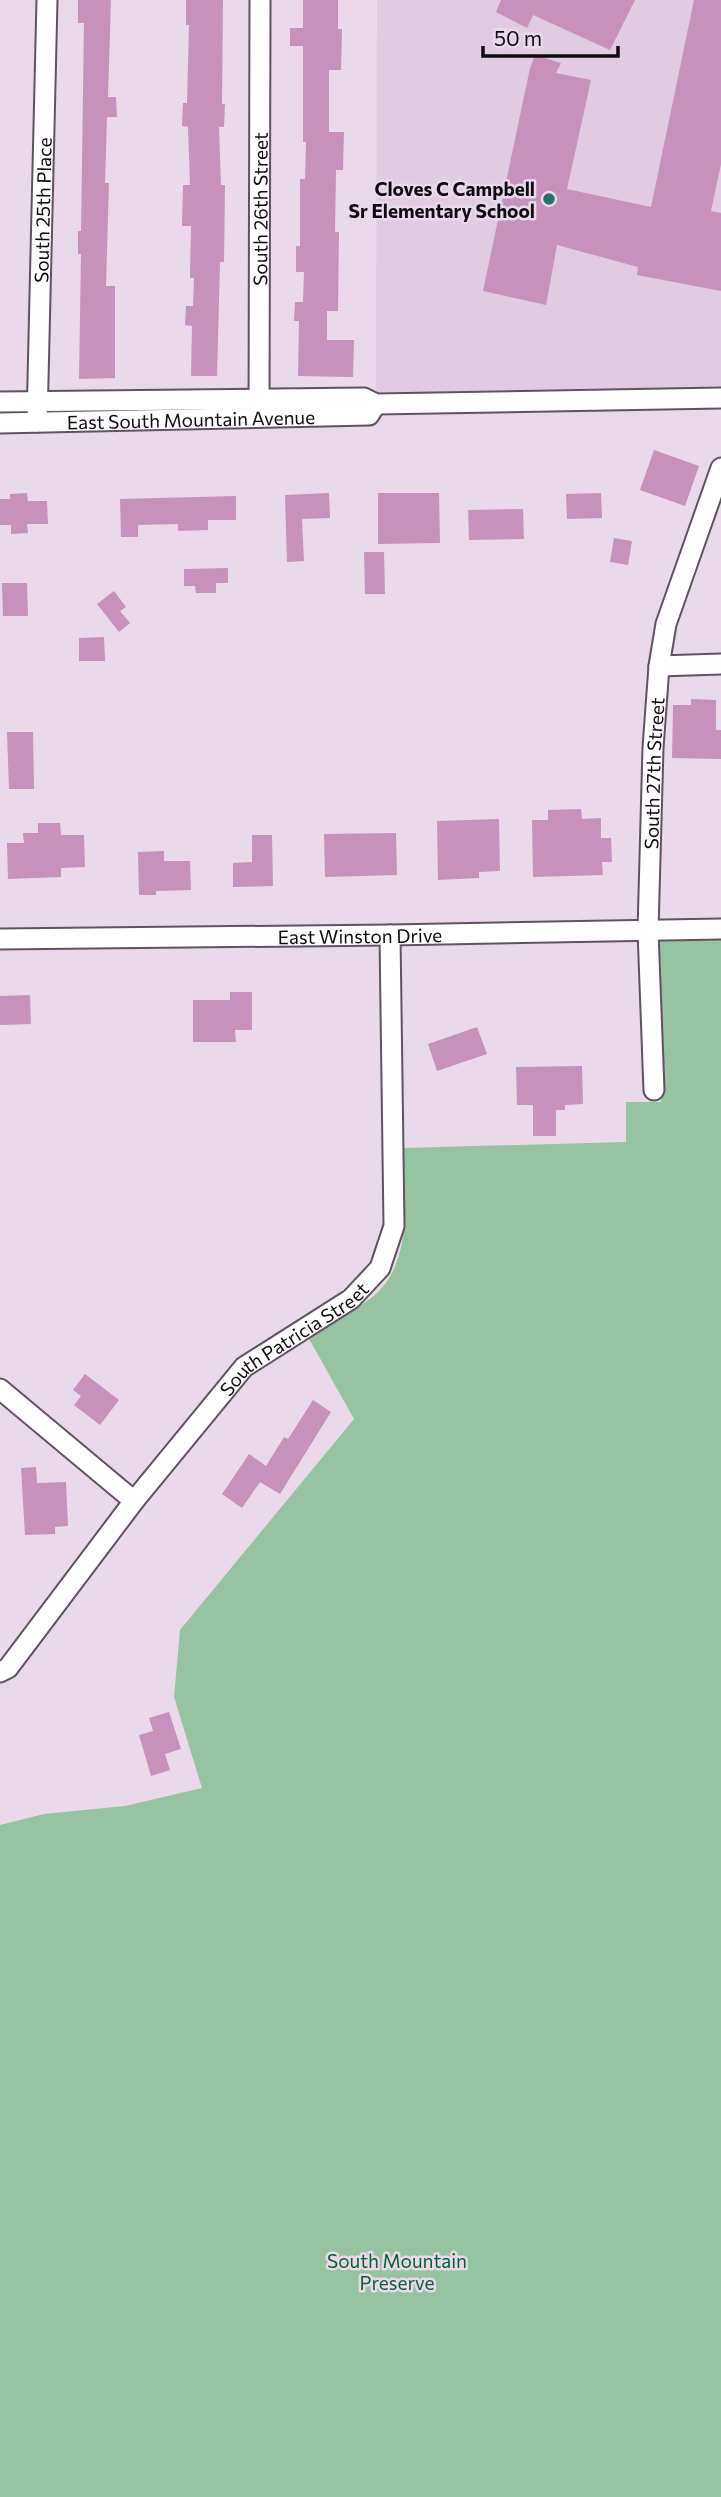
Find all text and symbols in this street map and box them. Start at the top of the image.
scale bar [483,14,618,58]
text: 50 m [494,25,542,50]
street label: South 26th Street [248,132,271,286]
street label: South 25th Place [29,137,55,283]
place label: Cloves C Campbell Sr Elementary School [349,177,535,222]
marker: Cloves C Campbell Sr Elementary School [541,191,557,207]
street label: East South Mountain Avenue [67,405,315,433]
street label: South 27th Street [639,696,668,849]
street label: East Winston Drive [278,923,442,948]
street label: South Patricia Street [214,1277,373,1400]
park label: South Mountain Preserve [327,2249,467,2294]

